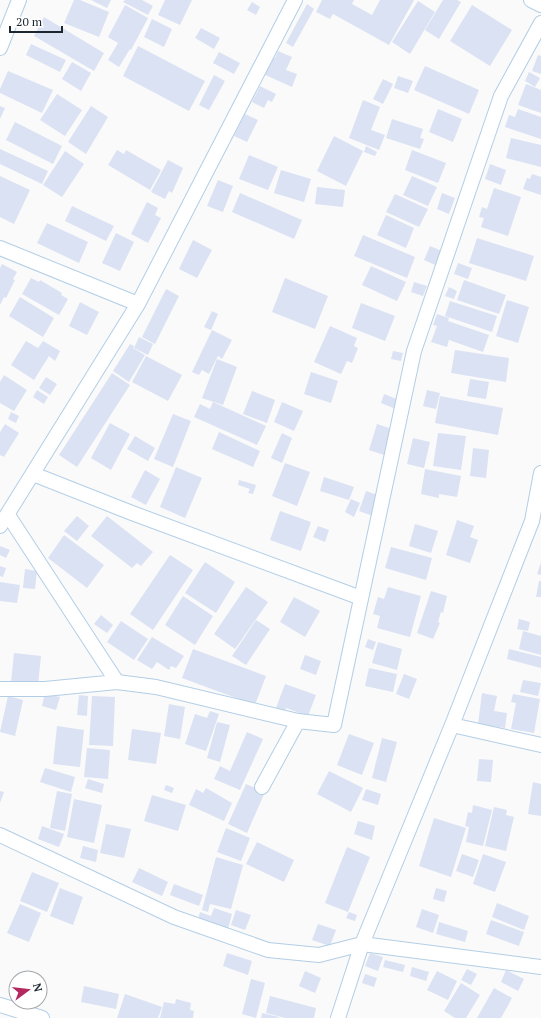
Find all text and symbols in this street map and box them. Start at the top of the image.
scale bar [10,8,62,34]
text: 20 m [16,14,43,29]
north arrow [8,970,48,1010]
text: N [30,982,46,994]

